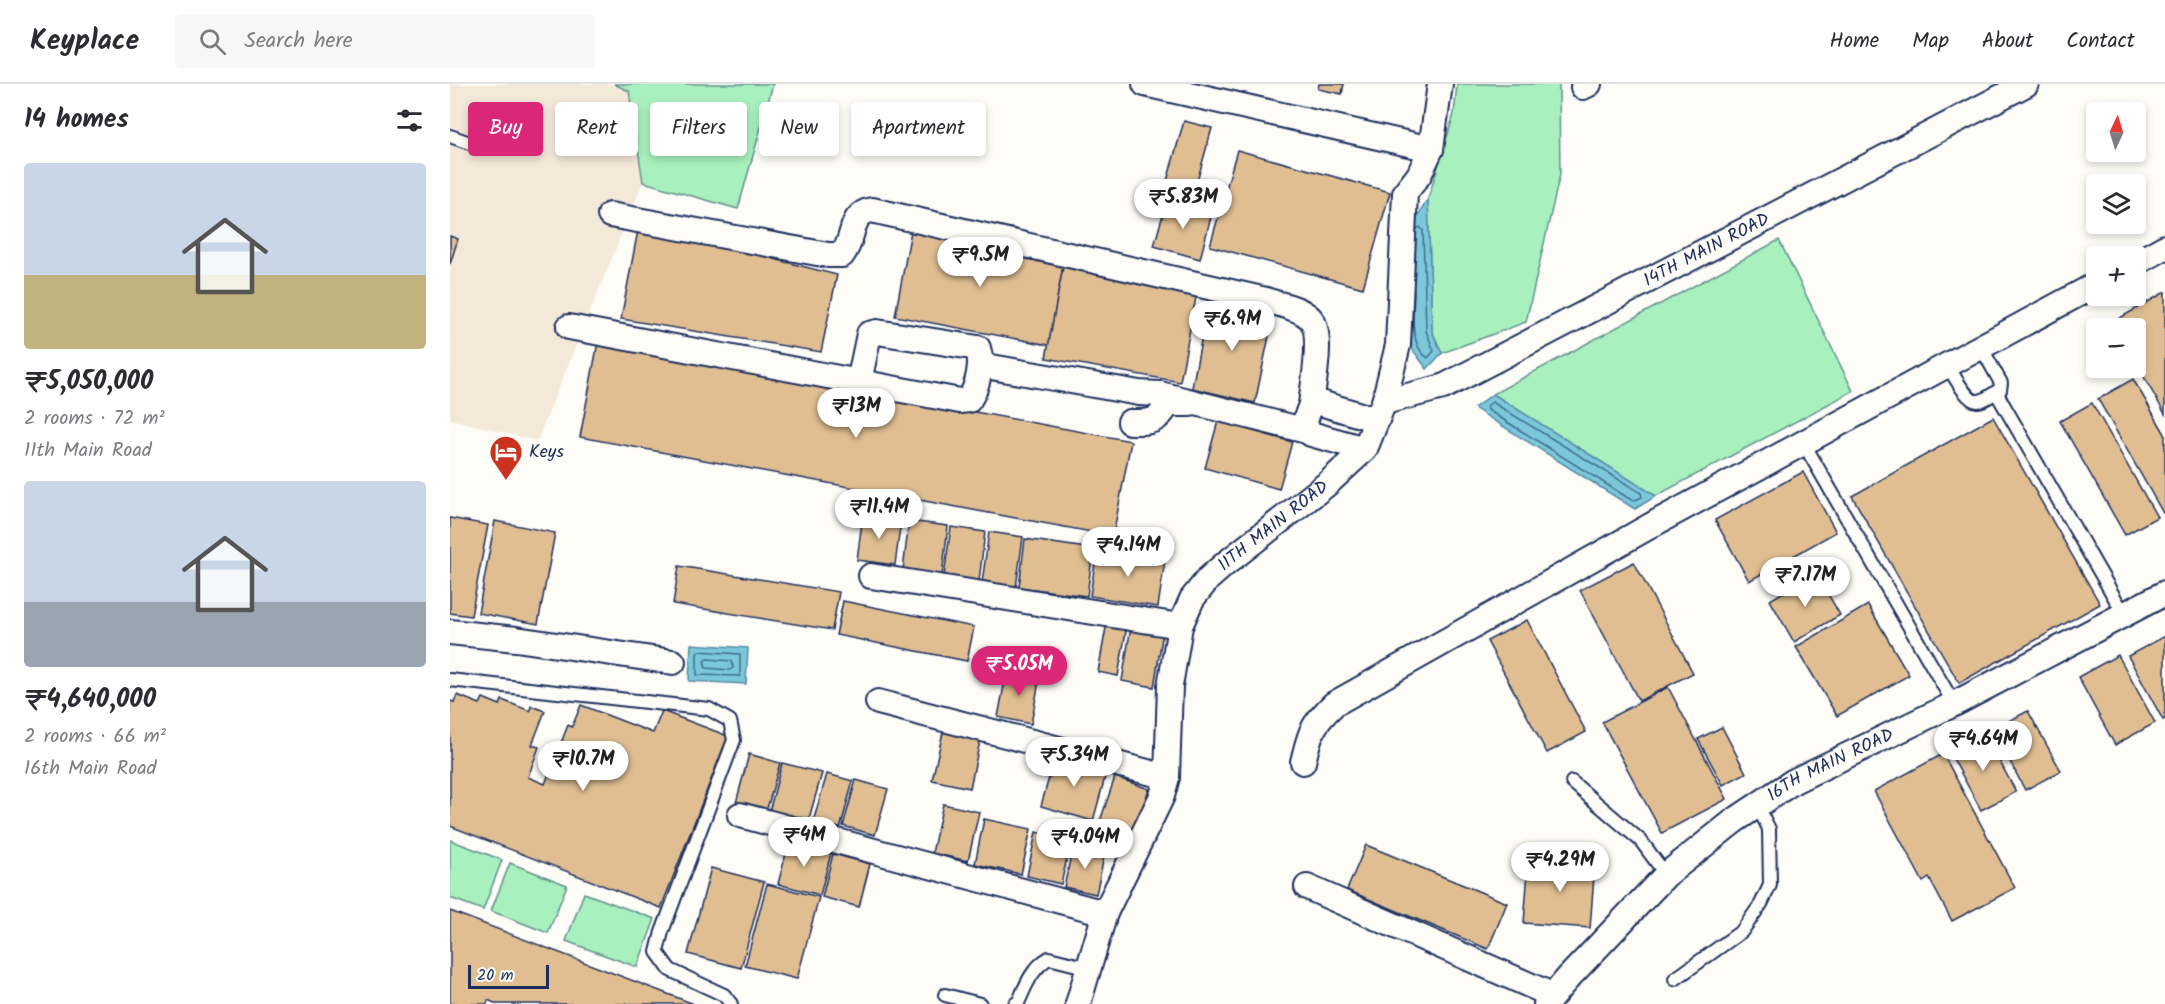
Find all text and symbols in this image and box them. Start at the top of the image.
search box [175,14,595,68]
text: Keyplace [30,19,139,64]
text: Search here [244,24,353,59]
icon: search [196,25,229,58]
text: Home [1830,25,1879,58]
text: Map [1912,25,1949,58]
text: About [1982,25,2033,58]
text: Contact [2066,25,2135,58]
text: 14 homes [24,99,129,141]
chip: Buy [468,102,543,156]
chip: Rent [555,102,638,156]
chip: Filters [650,102,747,156]
chip: New [759,102,839,156]
chip: Apartment [851,102,986,156]
north arrow [2086,102,2146,162]
map controls [2086,102,2146,378]
icon: filters [393,104,426,137]
button: layers [2086,174,2146,234]
pin: ₹5.83M [1134,179,1232,230]
text: ₹5.83M [1148,182,1218,214]
icon: home [171,202,279,310]
street label: 14TH MAIN ROAD [1638,205,1775,295]
pin: ₹9.5M [938,237,1022,288]
text: ₹9.5M [951,240,1009,272]
button: + [2086,246,2146,306]
pin: ₹6.9M [1190,301,1274,352]
text: ₹6.9M [1203,304,1261,336]
button: − [2086,318,2146,378]
text: ₹5,050,000 [24,361,153,403]
pin: ₹13M [820,388,892,439]
text: ₹13M [831,391,881,423]
text: 2 rooms · 72 m² [24,403,165,435]
hotel icon: Keys [488,434,524,481]
text: 11th Main Road [24,435,152,467]
place label: Keys [529,438,564,467]
street label: 11TH MAIN ROAD [1211,473,1336,579]
pin: ₹11.4M [830,489,928,540]
text: ₹11.4M [849,492,909,524]
icon: home [171,520,279,628]
pin: ₹4.14M [1079,527,1177,578]
text: ₹4.14M [1095,530,1161,562]
pin: ₹7.17M [1756,557,1854,608]
text: ₹7.17M [1774,560,1836,592]
pin: ₹5.05M [970,646,1068,697]
text: ₹5.05M [985,649,1053,681]
text: ₹4,640,000 [24,679,156,721]
street label: 16TH MAIN ROAD [1761,720,1899,809]
text: 2 rooms · 66 m² [24,721,166,753]
pin: ₹4.64M [1934,721,2032,772]
text: ₹4.64M [1948,724,2018,756]
pin: ₹5.34M [1025,737,1123,788]
text: ₹5.34M [1039,740,1109,772]
pin: ₹10.7M [534,741,632,792]
text: ₹10.7M [552,744,615,776]
text: 16th Main Road [24,753,157,785]
pin: ₹4M [775,817,833,868]
pin: ₹4.04M [1036,819,1134,870]
text: ₹4M [782,820,826,852]
text: ₹4.04M [1050,822,1120,854]
pin: ₹4.29M [1511,842,1609,893]
text: ₹4.29M [1525,845,1595,877]
scale bar [468,962,549,990]
text: 20 m [477,963,513,988]

